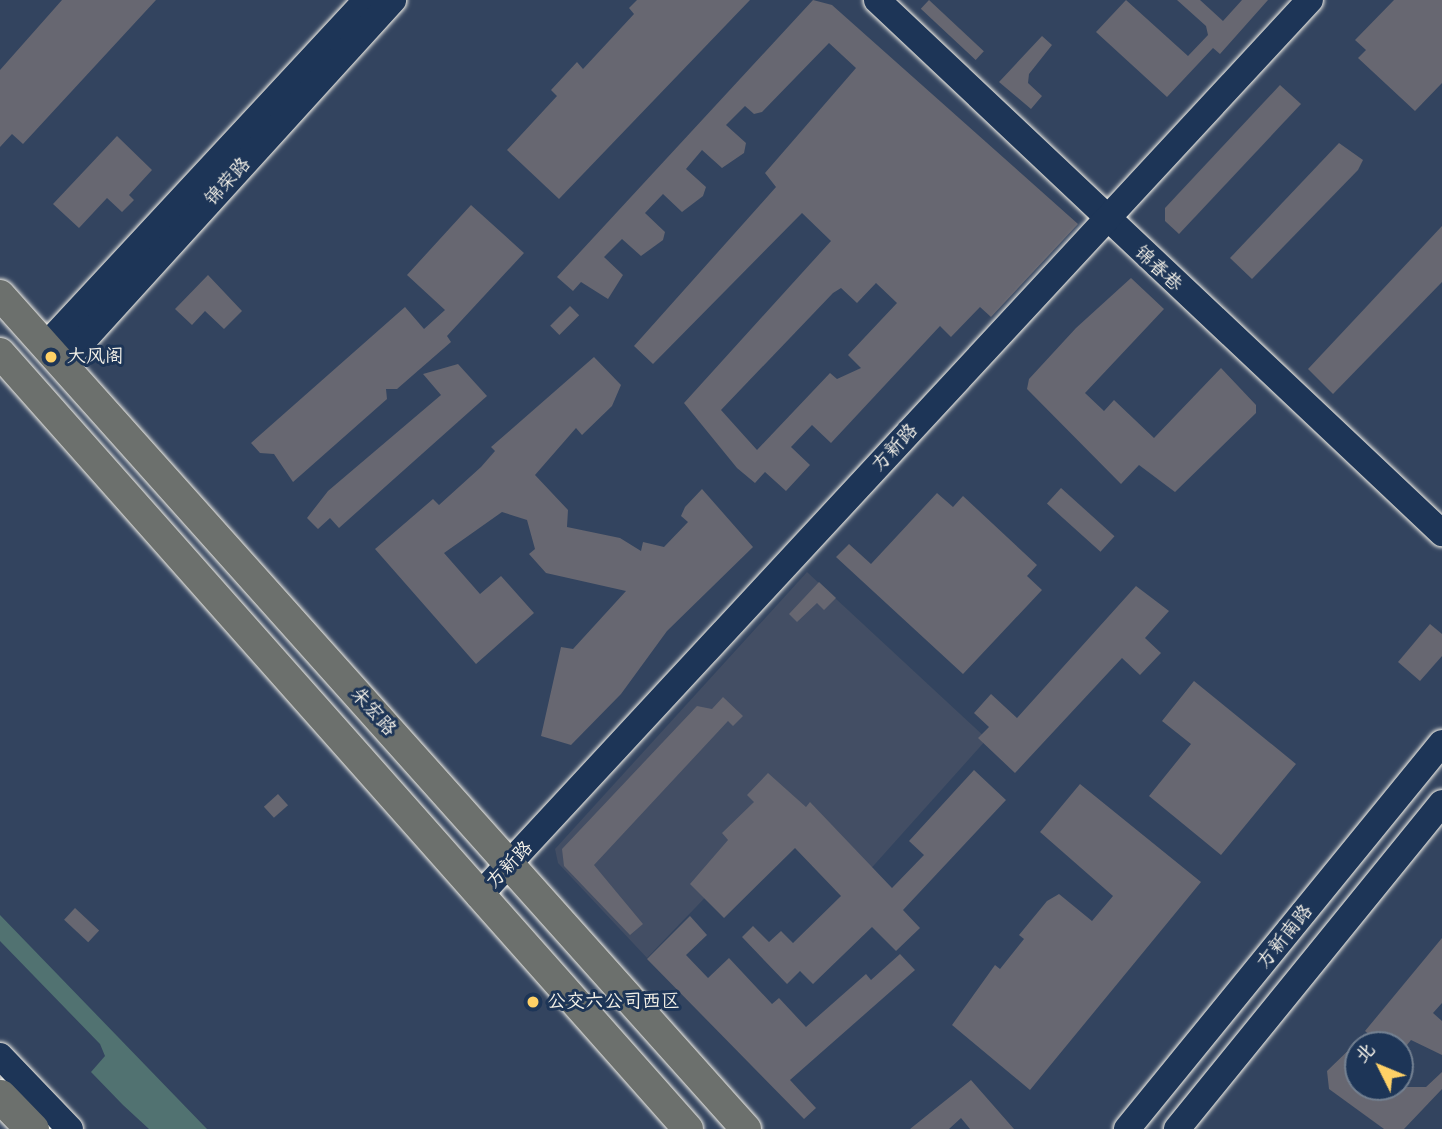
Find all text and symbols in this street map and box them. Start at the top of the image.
street label: 锦荣路 [200,153,256,211]
street label: 锦春巷 [1129,241,1187,297]
place label: 大风阁 [67,346,124,368]
marker: 大风阁 [41,347,61,367]
street label: 方新路 [867,419,923,477]
street label: 朱宏路 [345,683,401,741]
street label: 方新路 [482,837,538,893]
street label: 方新南路 [1252,900,1318,974]
place label: 公交六公司西区 [547,991,680,1013]
marker: 公交六公司西区 [525,994,541,1010]
north arrow [1344,1031,1414,1101]
text: 北 [1350,1038,1380,1068]

